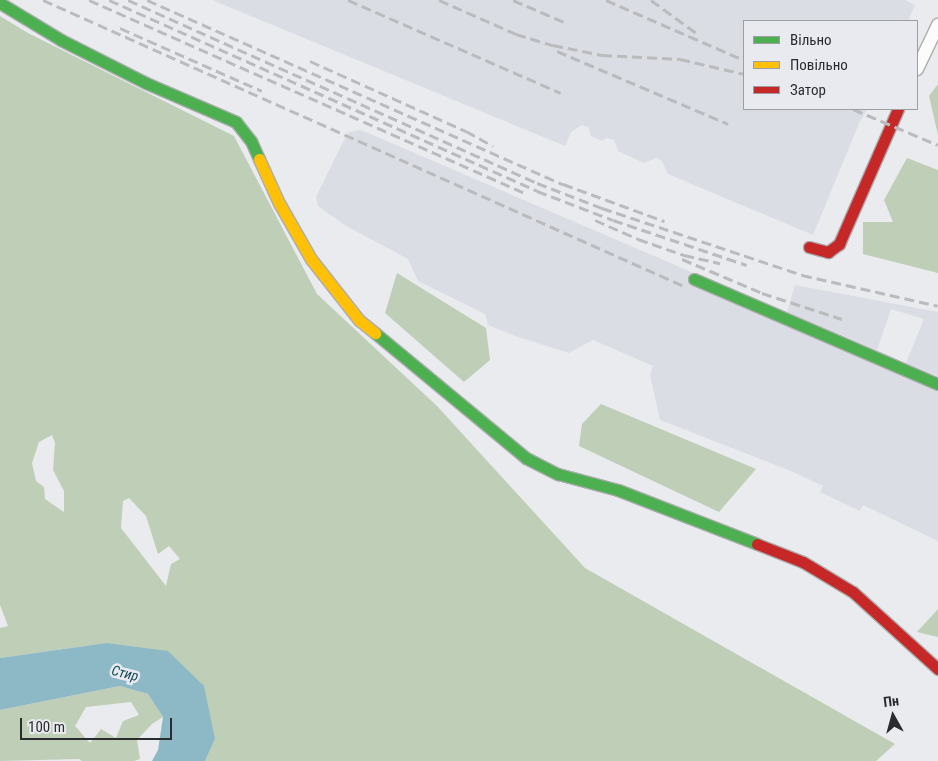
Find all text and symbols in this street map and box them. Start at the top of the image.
legend [743,20,918,110]
text: Вільно [790,31,832,49]
text: Повільно [790,56,848,74]
text: Затор [790,81,826,99]
water label: Стир [110,662,140,684]
north arrow [868,691,918,741]
text: Пн [882,692,900,710]
scale bar [22,708,175,740]
text: 100 m [28,718,65,736]

